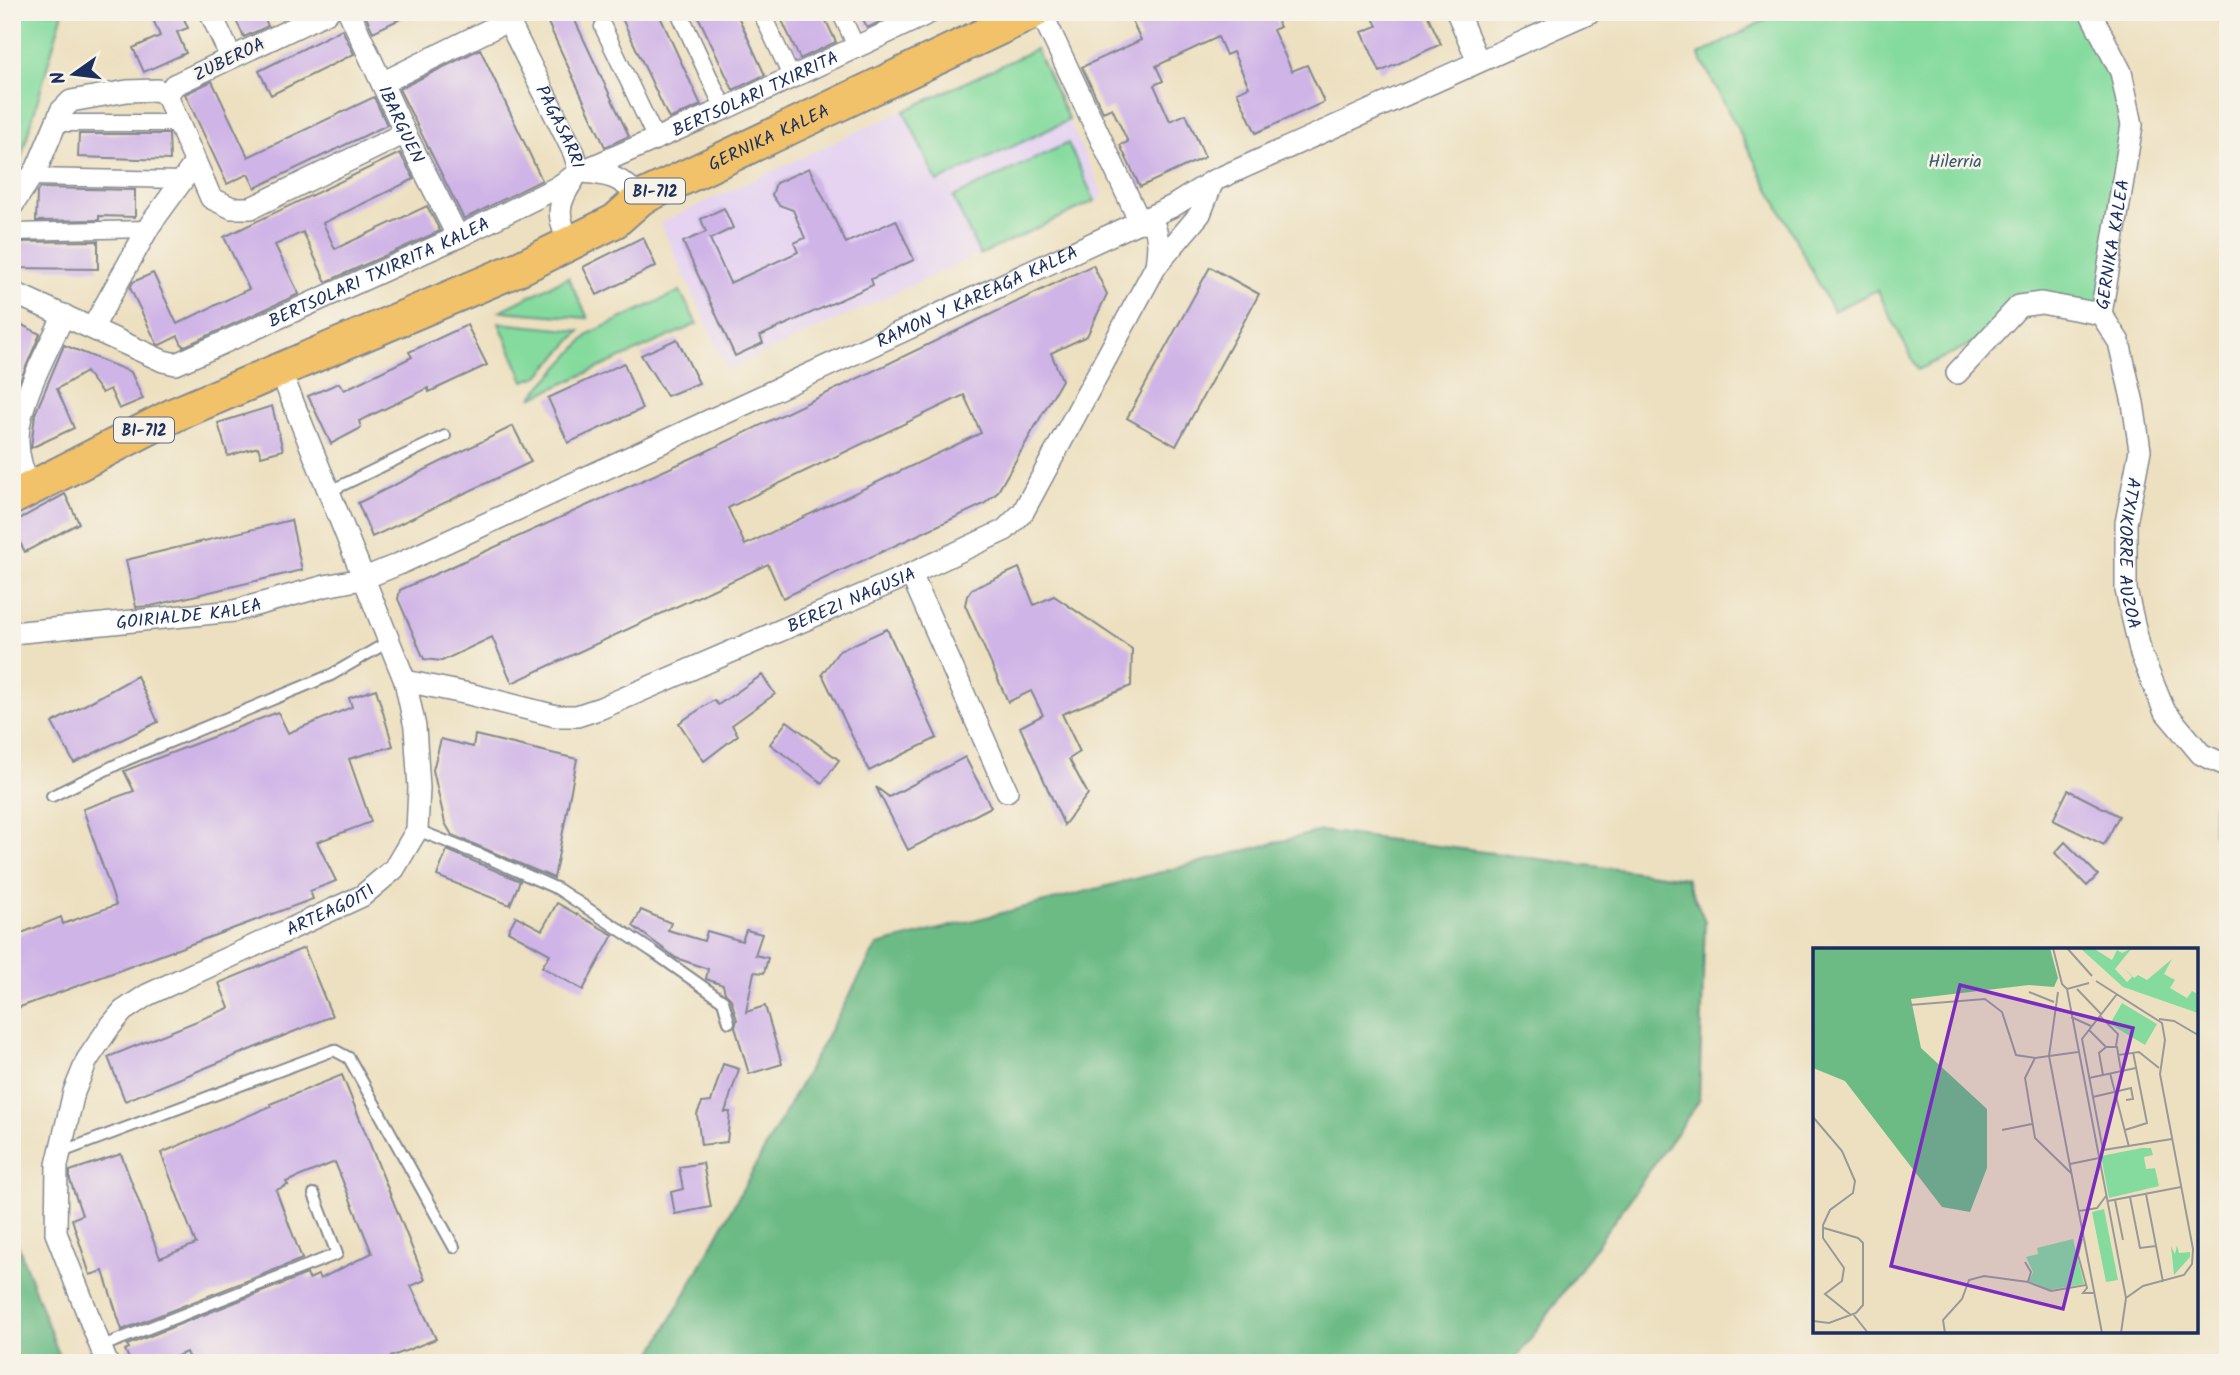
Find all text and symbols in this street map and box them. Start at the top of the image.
street label: ZUBEROA [189,31,270,90]
north arrow [38,38,108,108]
street label: BERTSOLARI TXIRRITA [668,44,844,146]
text: N [43,68,75,87]
street label: IBARGUEN [369,81,431,169]
street label: PAGASARRI [527,81,591,173]
street label: GERNIKA KALEA [704,97,835,180]
park label: Hilerria [1928,148,1982,177]
street label: GERNIKA KALEA [2089,177,2139,312]
road number: BI-712 [625,178,685,204]
street label: BERTSOLARI TXIRRITA KALEA [264,210,495,337]
street label: RAMON Y KAREAGA KALEA [872,239,1083,357]
road number: BI-712 [114,418,174,442]
street label: ATXIKORRE AUZOA [2109,475,2148,632]
street label: BEREZI NAGUSIA [783,560,921,642]
street label: GOIRIALDE KALEA [115,591,266,639]
street label: ARTEAGOITI [282,878,382,945]
inset map [1813,948,2198,1333]

